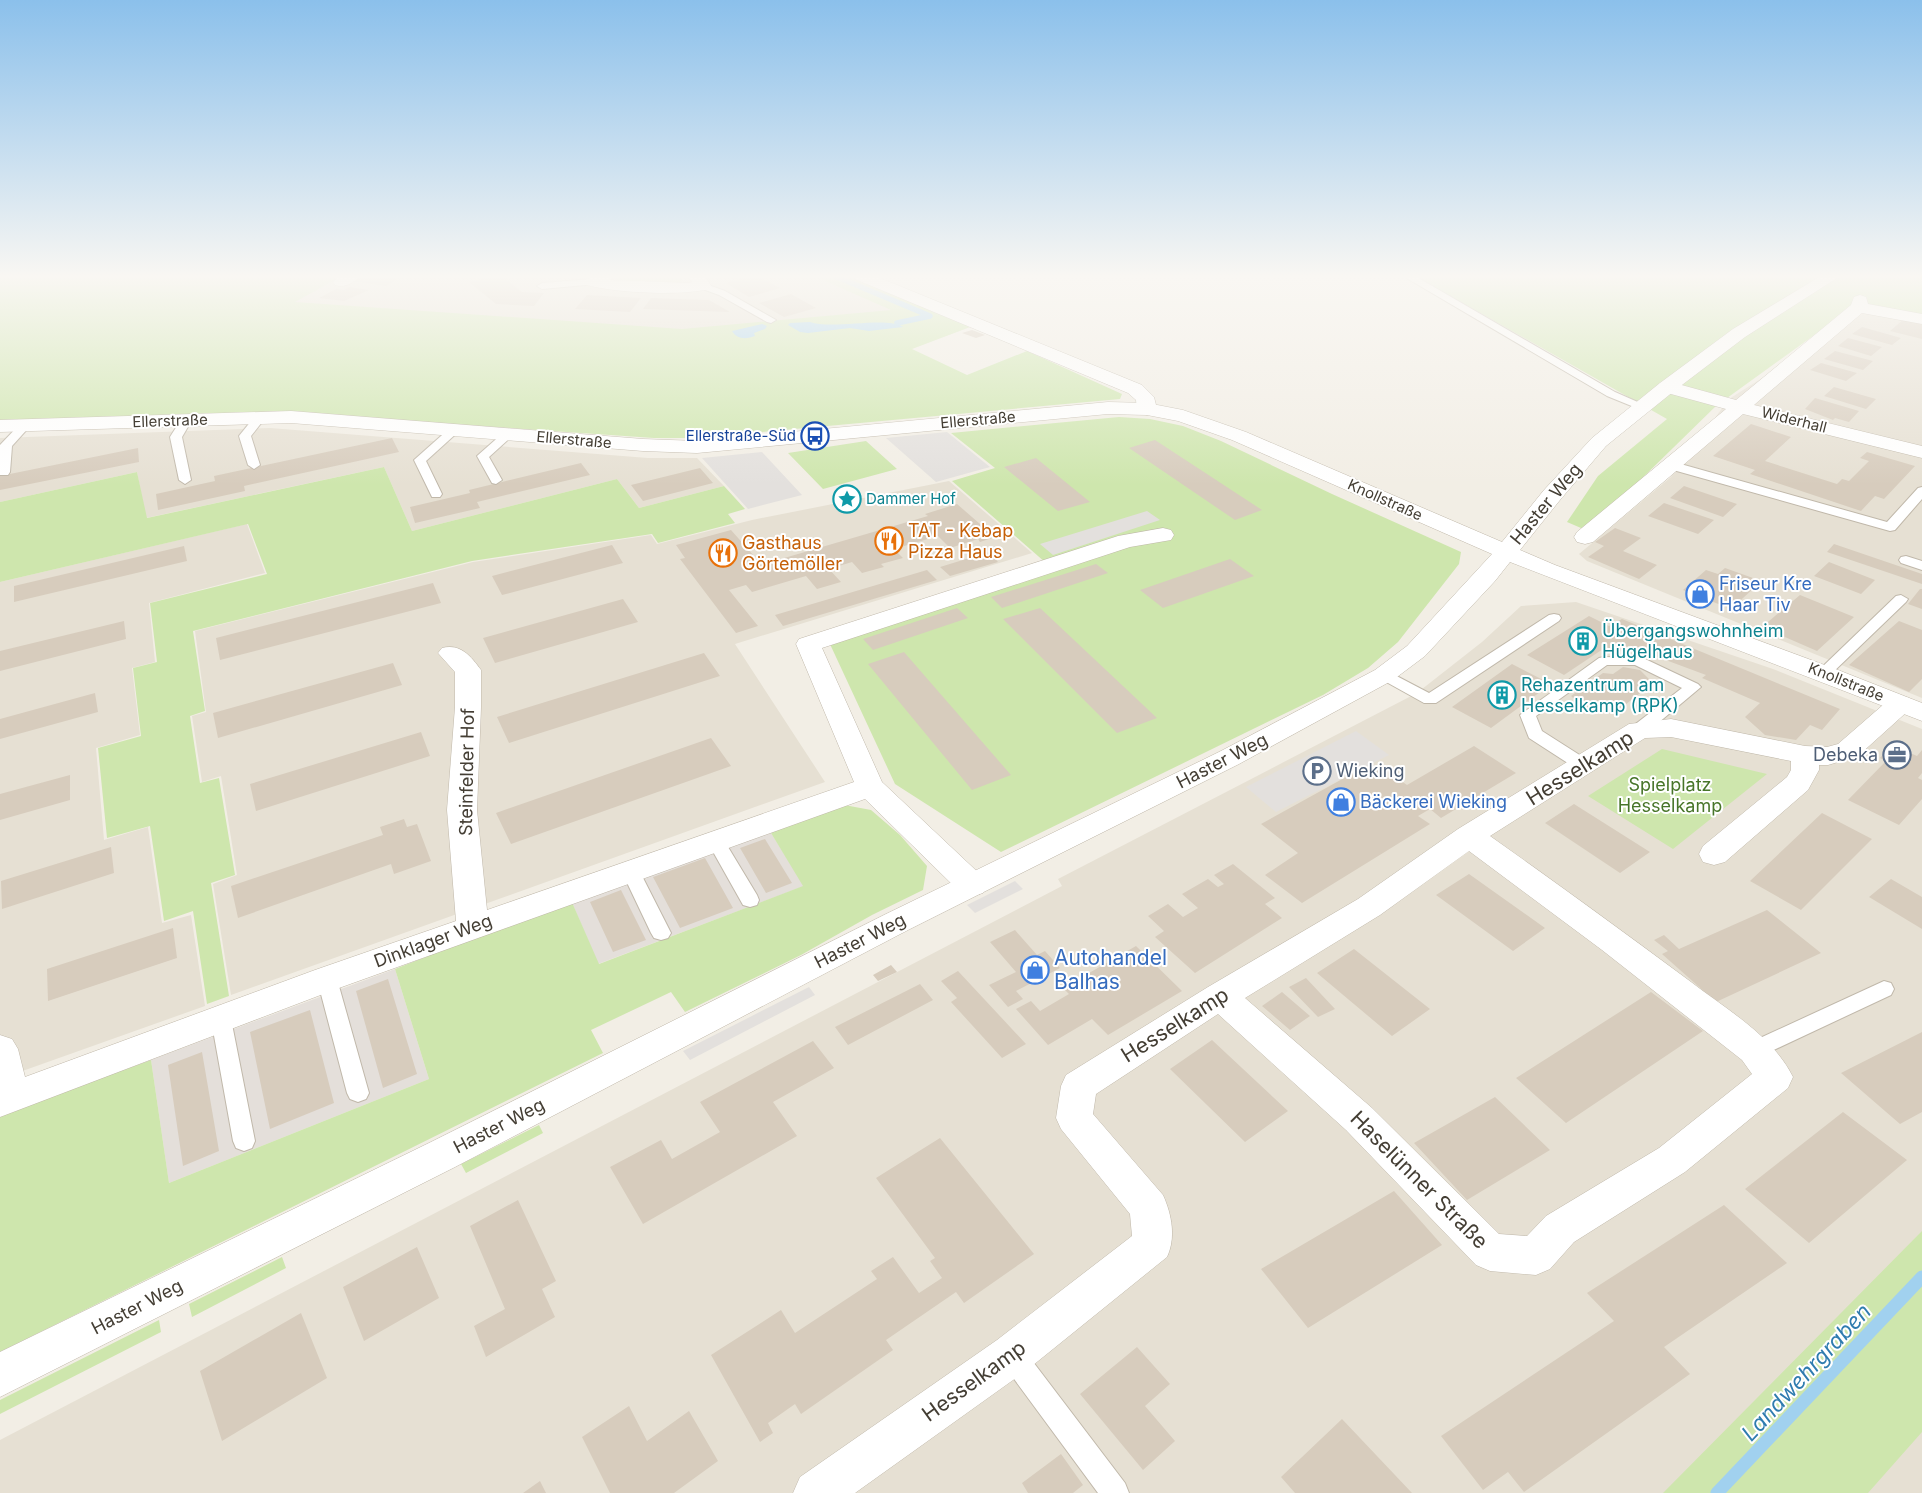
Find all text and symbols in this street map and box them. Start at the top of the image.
street label: Widerhall [1759,402,1829,437]
street label: Ellerstraße [939,407,1016,432]
street label: Ellerstraße [132,410,208,431]
bus stop icon: Ellerstraße-Süd [800,421,830,451]
place label: Ellerstraße-Süd [686,426,796,445]
street label: Ellerstraße [536,427,613,452]
street label: Haster Weg [1506,459,1586,548]
street label: Knollstraße [1345,475,1426,525]
place icon: Dammer Hof [832,484,862,514]
place label: Dammer Hof [866,489,956,508]
place label: TAT - Kebap Pizza Haus [908,520,1013,562]
restaurant icon: TAT - Kebap Pizza Haus [874,526,904,556]
place label: Gasthaus Görtemöller [742,532,842,574]
restaurant icon: Gasthaus Görtemöller [708,538,738,568]
place label: Friseur Kre Haar Tiv [1719,573,1812,615]
shop icon: Friseur Kre Haar Tiv [1685,579,1715,609]
place label: Übergangswohnheim Hügelhaus [1602,619,1783,662]
building icon: Übergangswohnheim Hügelhaus [1568,626,1598,656]
street label: Knollstraße [1805,658,1887,705]
place label: Rehazentrum am Hesselkamp (RPK) [1521,674,1679,716]
building icon: Rehazentrum am Hesselkamp (RPK) [1487,680,1517,710]
street label: Steinfelder Hof [455,708,478,836]
street label: Hesselkamp [1521,725,1638,810]
street label: Haster Weg [1173,729,1271,792]
office icon: Debeka [1882,740,1912,770]
place label: Debeka [1813,744,1878,765]
parking icon: Wieking [1302,756,1332,786]
place label: Wieking [1336,760,1405,781]
park label: Spielplatz Hesselkamp [1618,774,1722,816]
shop icon: Bäckerei Wieking [1326,787,1356,817]
place label: Bäckerei Wieking [1360,791,1507,812]
street label: Dinklager Weg [371,909,495,972]
street label: Haster Weg [811,909,909,972]
place label: Autohandel Balhas [1054,945,1167,994]
shop icon: Autohandel Balhas [1020,955,1050,985]
street label: Hesselkamp [1116,982,1233,1067]
street label: Haster Weg [450,1094,548,1157]
street label: Haselünner Straße [1345,1106,1493,1254]
street label: Haster Weg [88,1275,186,1338]
water label: Landwehrgraben [1736,1298,1876,1446]
street label: Hesselkamp [917,1335,1030,1427]

